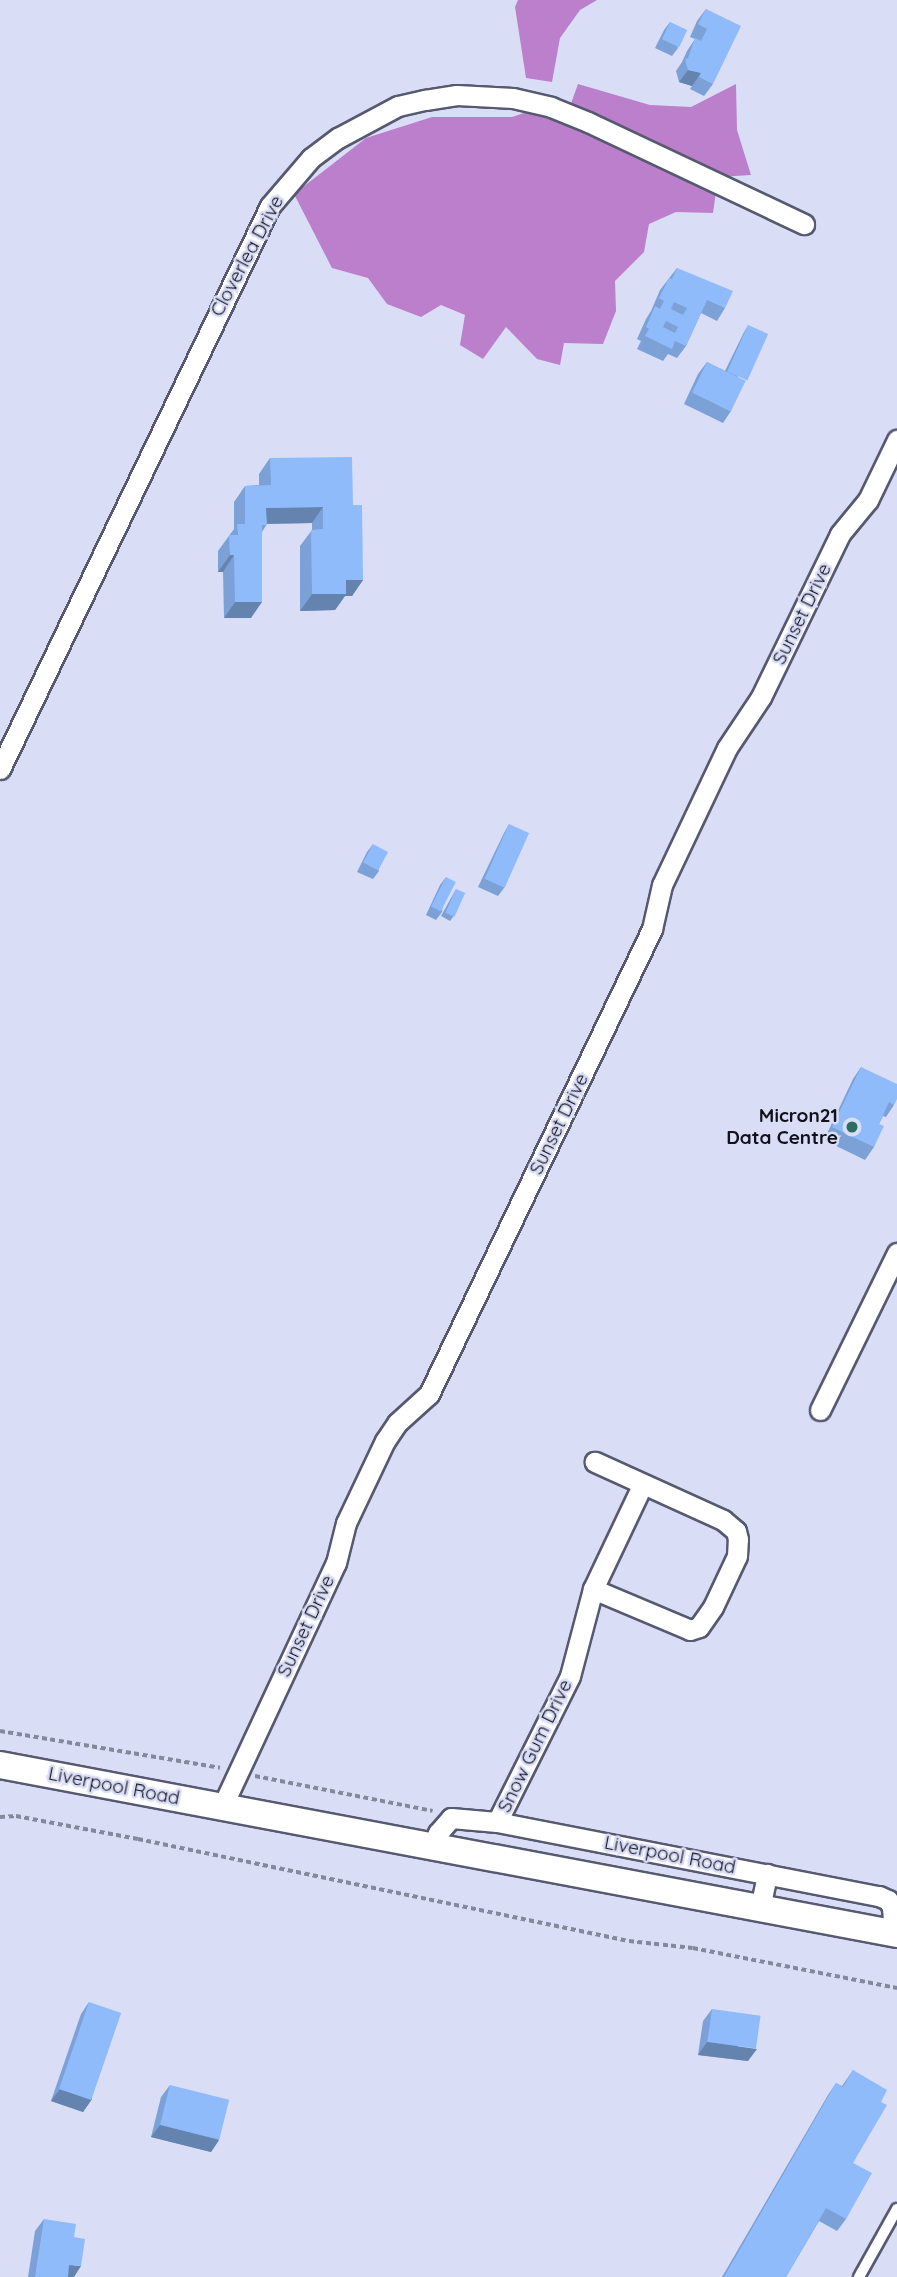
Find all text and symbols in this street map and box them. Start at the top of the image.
street label: Cloverlea Drive [206,192,288,320]
street label: Sunset Drive [768,560,836,668]
street label: Sunset Drive [525,1070,593,1178]
place label: Micron21 Data Centre [726,1105,838,1149]
marker: Micron21 Data Centre [844,1119,860,1135]
street label: Sunset Drive [273,1572,339,1680]
street label: Snow Gum Drive [493,1676,577,1816]
street label: Liverpool Road [46,1762,182,1810]
street label: Liverpool Road [602,1831,738,1879]

